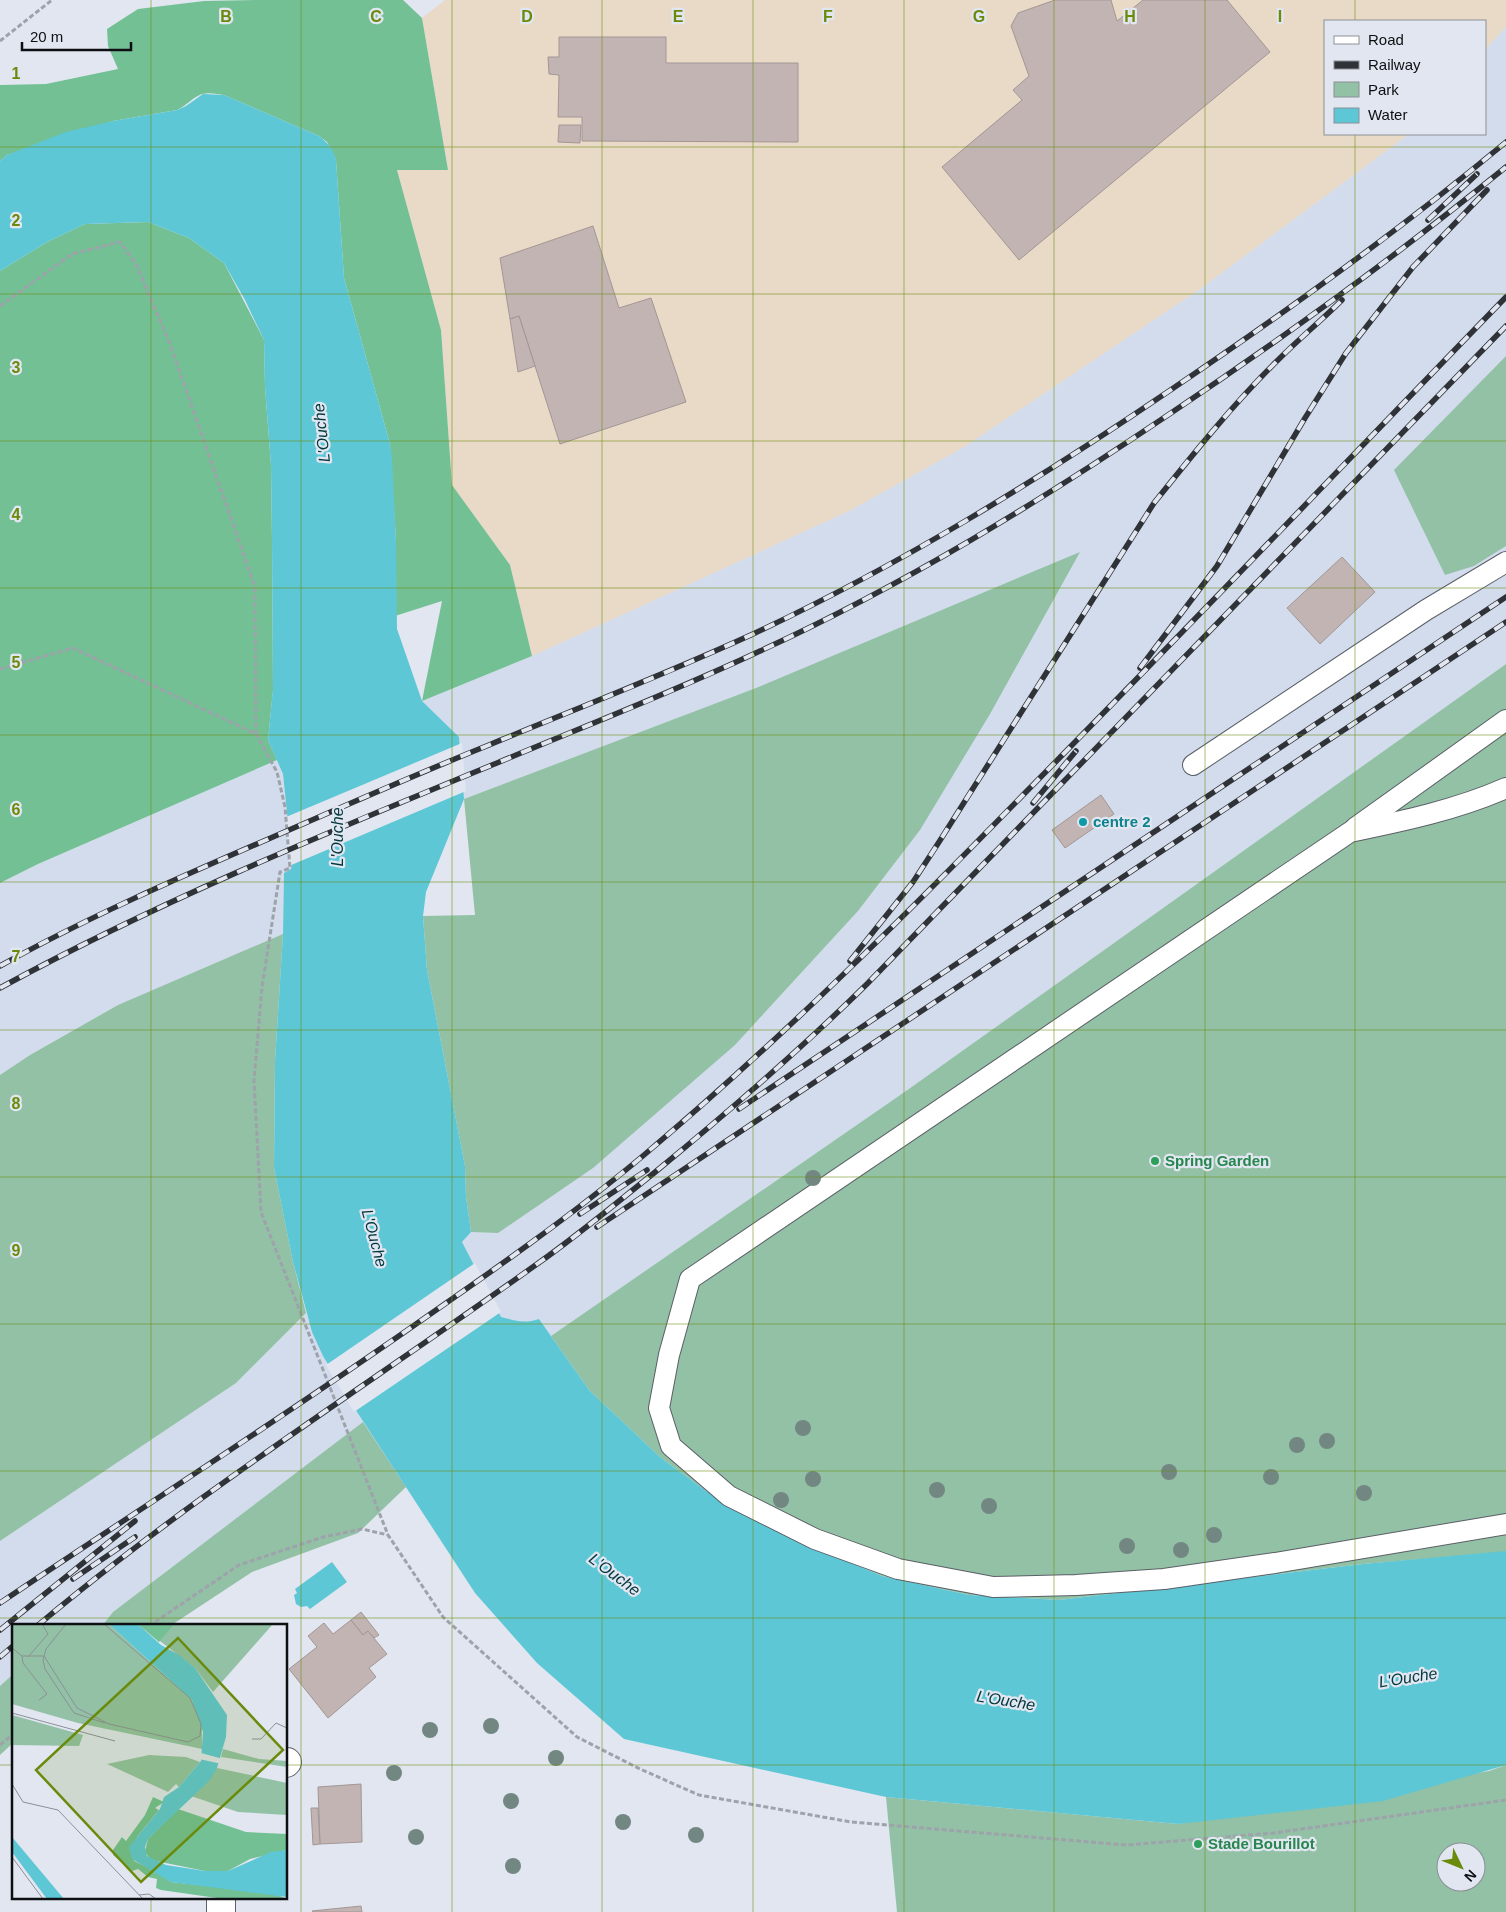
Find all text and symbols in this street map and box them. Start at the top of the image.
text: B [220,8,232,25]
text: C [370,8,382,25]
text: D [521,8,533,25]
text: E [673,8,684,25]
text: F [823,8,833,25]
text: G [973,8,985,25]
text: H [1124,8,1136,25]
text: I [1278,8,1282,25]
scale bar [22,20,131,52]
legend [1324,20,1486,135]
text: 20 m [30,28,63,45]
text: Road [1368,31,1404,48]
text: Railway [1368,56,1421,73]
text: 1 [12,65,21,82]
text: Park [1368,81,1399,98]
text: Water [1368,106,1407,123]
text: 2 [12,212,21,229]
text: 3 [12,359,21,376]
water label: L'Ouche [310,403,333,463]
text: 4 [12,506,21,523]
text: 5 [12,654,21,671]
text: 6 [12,801,21,818]
water label: L'Ouche [329,807,346,867]
place label: centre 2 [1093,813,1151,830]
marker: centre 2 [1077,816,1089,828]
text: 7 [12,948,21,965]
text: 8 [12,1095,21,1112]
place label: Spring Garden [1165,1152,1269,1169]
marker: Spring Garden [1149,1155,1161,1167]
water label: L'Ouche [359,1207,390,1269]
text: 9 [12,1242,21,1259]
water label: L'Ouche [586,1550,643,1599]
inset map [12,1624,288,1900]
water label: L'Ouche [1378,1664,1439,1691]
water label: L'Ouche [975,1687,1037,1714]
place label: Stade Bourillot [1208,1835,1315,1852]
marker: Stade Bourillot [1192,1838,1204,1850]
north arrow [1436,1842,1486,1892]
text: N [1461,1867,1480,1885]

